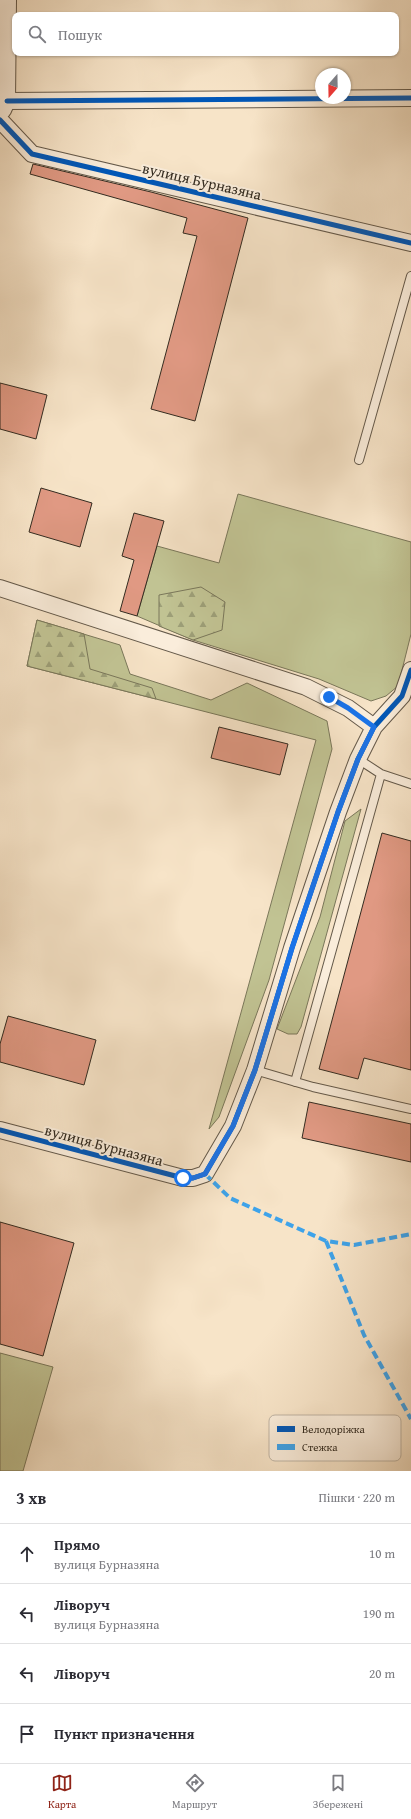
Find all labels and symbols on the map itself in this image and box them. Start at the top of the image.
north arrow [315,68,351,104]
street label: вулиця Бурназяна [140,157,264,205]
route end [320,688,338,706]
street label: вулиця Бурназяна [43,1119,166,1171]
route start [174,1169,192,1187]
legend [269,1415,401,1461]
text: Велодоріжка [302,1421,365,1437]
text: Стежка [302,1439,338,1455]

